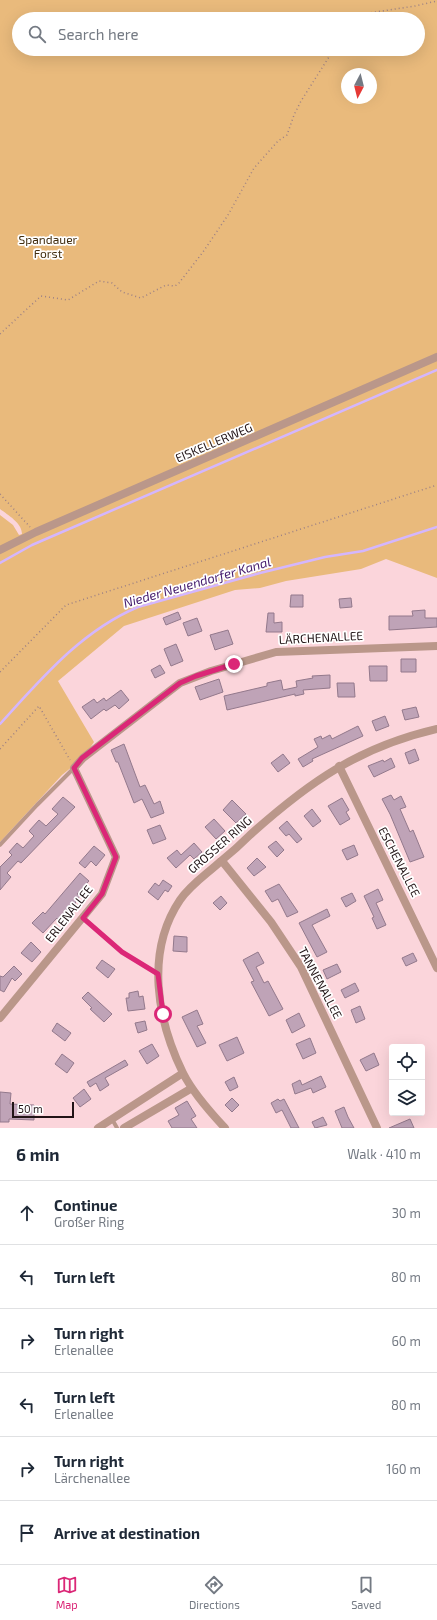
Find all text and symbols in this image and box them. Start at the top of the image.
search box [12,12,425,56]
icon: search [26,23,48,45]
text: Search here [58,25,139,43]
north arrow [341,68,377,104]
park label: Spandauer Forst [19,232,78,260]
street label: EISKELLERWEG [173,420,254,465]
water label: Nieder Neuendorfer Kanal [121,553,273,611]
street label: LÄRCHENALLEE [278,628,364,646]
route end [225,655,243,673]
street label: GROSSER RING [185,813,254,876]
street label: ESCHENALLEE [376,824,424,899]
street label: ERLENALLEE [42,882,95,945]
street label: TANNENALLEE [296,944,346,1021]
route start [154,1005,172,1023]
map controls [389,1044,425,1116]
button: locate [389,1044,425,1080]
button: layers [389,1080,425,1116]
scale bar [12,1100,74,1119]
text: 50 m [18,1102,43,1115]
text: 6 min [16,1144,60,1164]
text: Walk · 410 m [347,1146,421,1162]
text: Continue [54,1196,117,1214]
icon: ahead [16,1202,38,1224]
text: 30 m [392,1205,421,1221]
text: Großer Ring [54,1214,124,1230]
icon: left [16,1266,38,1288]
text: Turn left [54,1268,115,1286]
text: 80 m [391,1269,421,1285]
text: Turn right [54,1324,124,1342]
icon: right [16,1330,38,1352]
text: 60 m [391,1333,421,1349]
text: Erlenallee [54,1342,114,1358]
text: Turn left [54,1388,115,1406]
icon: left [16,1394,38,1416]
text: 80 m [391,1397,421,1413]
text: Erlenallee [54,1406,114,1422]
text: Turn right [54,1452,124,1470]
icon: right [16,1458,38,1480]
text: 160 m [386,1461,421,1477]
text: Lärchenallee [54,1470,130,1486]
icon: arrive [16,1522,38,1544]
text: Arrive at destination [54,1524,200,1542]
tab: Map [56,1574,78,1611]
tab: Directions [189,1574,240,1611]
tab: Saved [351,1574,381,1611]

